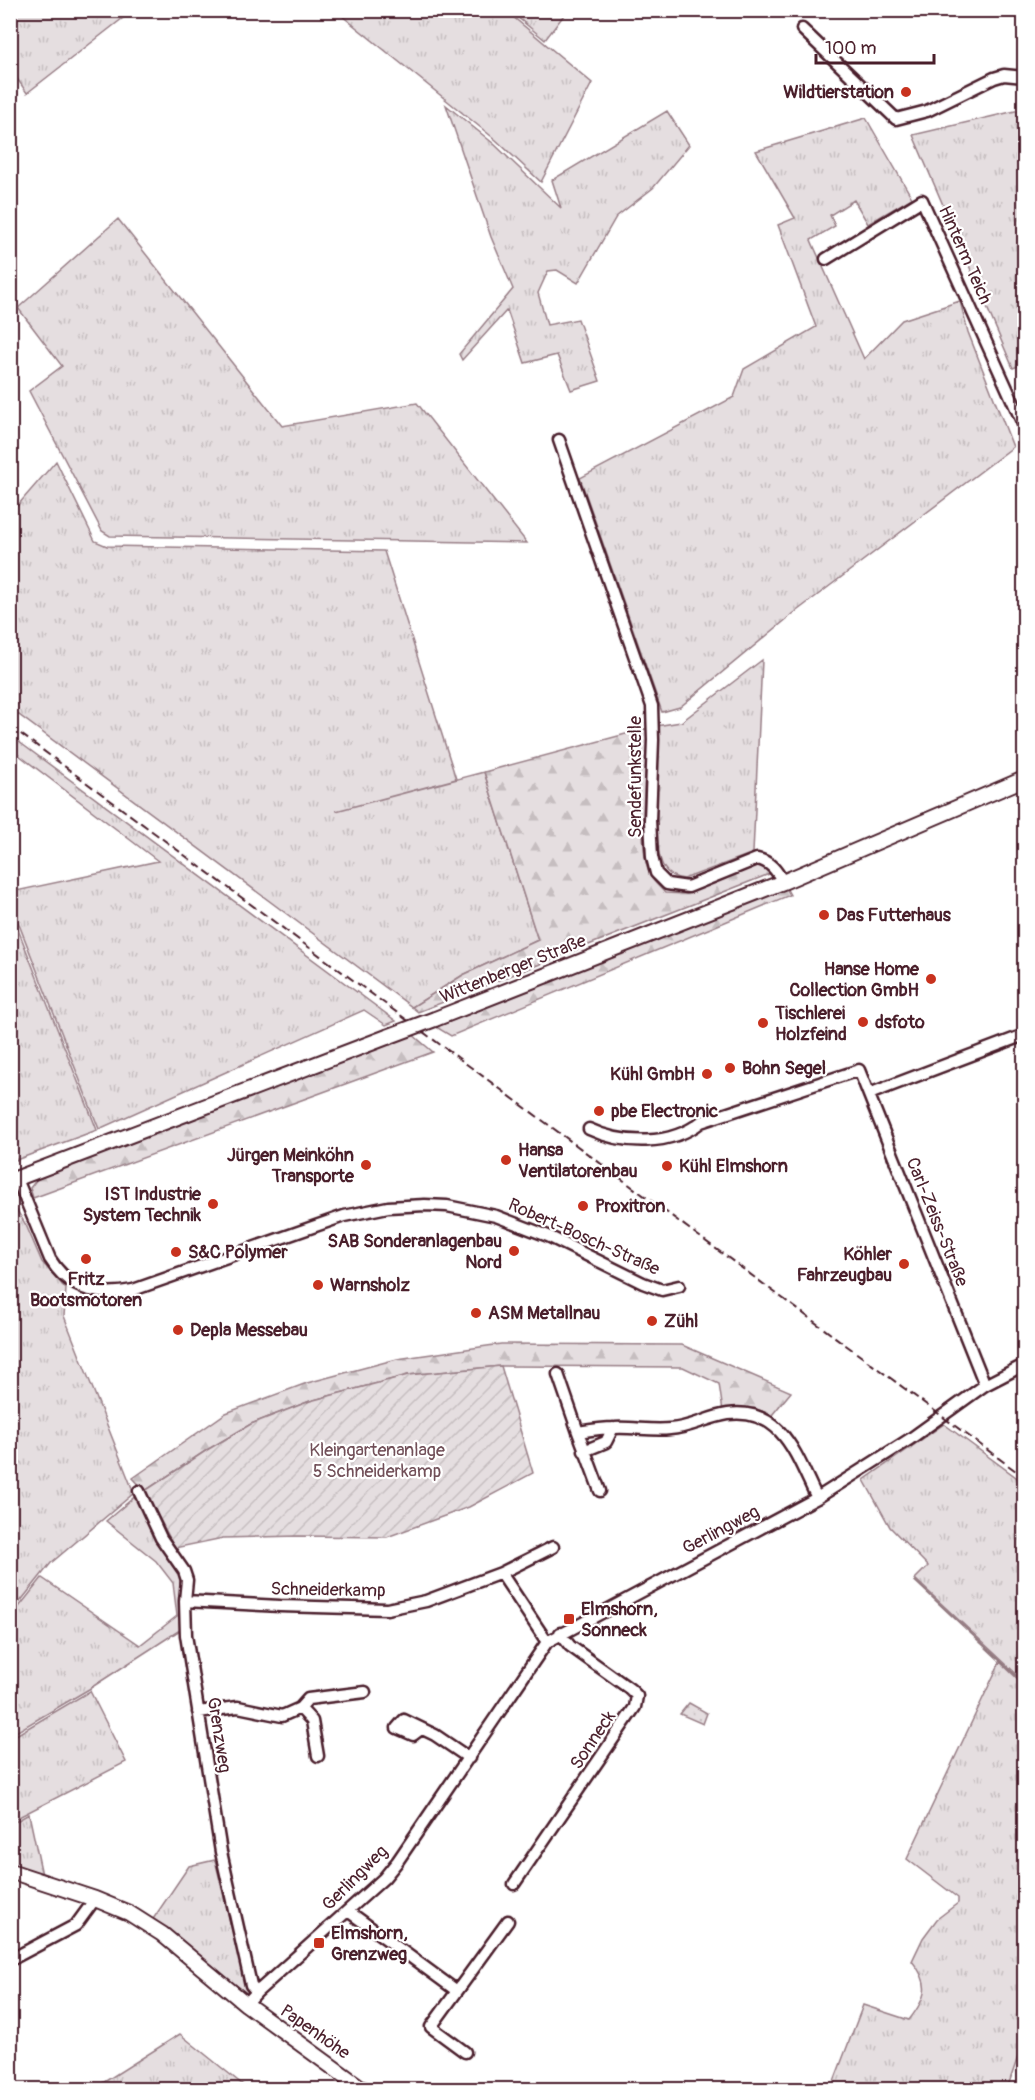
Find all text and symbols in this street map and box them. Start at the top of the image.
scale bar [816,27,934,65]
text: 100 m [825,37,877,60]
place label: Wildtierstation [783,81,894,104]
marker: Wildtierstation [899,85,913,99]
street label: Hinterm Teich [933,202,997,308]
street label: Sendefunkstelle [624,716,647,838]
place label: Das Futterhaus [836,904,952,927]
marker: Das Futterhaus [817,908,831,922]
street label: Wittenberger Straße [437,929,589,1009]
place label: Hanse Home Collection GmbH [789,958,920,1002]
marker: Hanse Home Collection GmbH [924,972,938,986]
place label: Tischlerei Holzfeind [774,1002,847,1046]
place label: dsfoto [875,1011,925,1034]
marker: dsfoto [856,1015,870,1029]
marker: Tischlerei Holzfeind [756,1016,770,1030]
place label: Bohn Segel [742,1057,826,1080]
marker: Bohn Segel [723,1061,737,1075]
place label: Kühl GmbH [610,1063,695,1086]
marker: Kühl GmbH [700,1067,714,1081]
place label: pbe Electronic [611,1100,718,1123]
marker: pbe Electronic [592,1104,606,1118]
place label: Hansa Ventilatorenbau [518,1139,637,1183]
place label: Jürgen Meinköhn Transporte [227,1144,355,1188]
marker: Hansa Ventilatorenbau [499,1153,513,1167]
street label: Carl-Zeiss-Straße [901,1154,973,1290]
place label: Kühl Elmshorn [679,1155,788,1178]
marker: Jürgen Meinköhn Transporte [359,1158,373,1172]
marker: Kühl Elmshorn [660,1159,674,1173]
place label: IST Industrie System Technik [83,1183,202,1227]
street label: Robert-Bosch-Straße [505,1193,663,1281]
place label: Proxitron [595,1195,665,1218]
marker: IST Industrie System Technik [206,1197,220,1211]
marker: Proxitron [576,1199,590,1213]
place label: SAB Sonderanlagenbau Nord [327,1230,502,1274]
place label: S&C Polymer [188,1241,288,1264]
place label: Köhler Fahrzeugbau [797,1243,893,1287]
marker: SAB Sonderanlagenbau Nord [507,1244,521,1258]
marker: S&C Polymer [169,1245,183,1259]
marker: Fritz Bootsmotoren [79,1252,93,1266]
marker: Köhler Fahrzeugbau [897,1257,911,1271]
place label: Fritz Bootsmotoren [30,1268,142,1312]
place label: Warnsholz [330,1274,410,1297]
marker: Warnsholz [311,1278,325,1292]
place label: ASM Metallnau [488,1302,600,1325]
marker: ASM Metallnau [469,1306,483,1320]
place label: Zühl [664,1310,698,1333]
marker: Zühl [645,1314,659,1328]
place label: Depla Messebau [190,1319,308,1342]
marker: Depla Messebau [171,1323,185,1337]
park label: Kleingartenanlage 5 Schneiderkamp [309,1439,445,1483]
street label: Gerlingweg [679,1500,763,1560]
street label: Schneiderkamp [270,1577,386,1603]
place label: Elmshorn, Sonneck [581,1598,658,1642]
marker: Elmshorn, Sonneck [562,1612,576,1626]
street label: Grenzweg [202,1696,236,1774]
street label: Sonneck [565,1706,621,1774]
street label: Gerlingweg [317,1840,393,1916]
place label: Elmshorn, Grenzweg [331,1922,408,1966]
marker: Elmshorn, Grenzweg [312,1936,326,1950]
street label: Papenhöhe [275,2000,355,2065]

